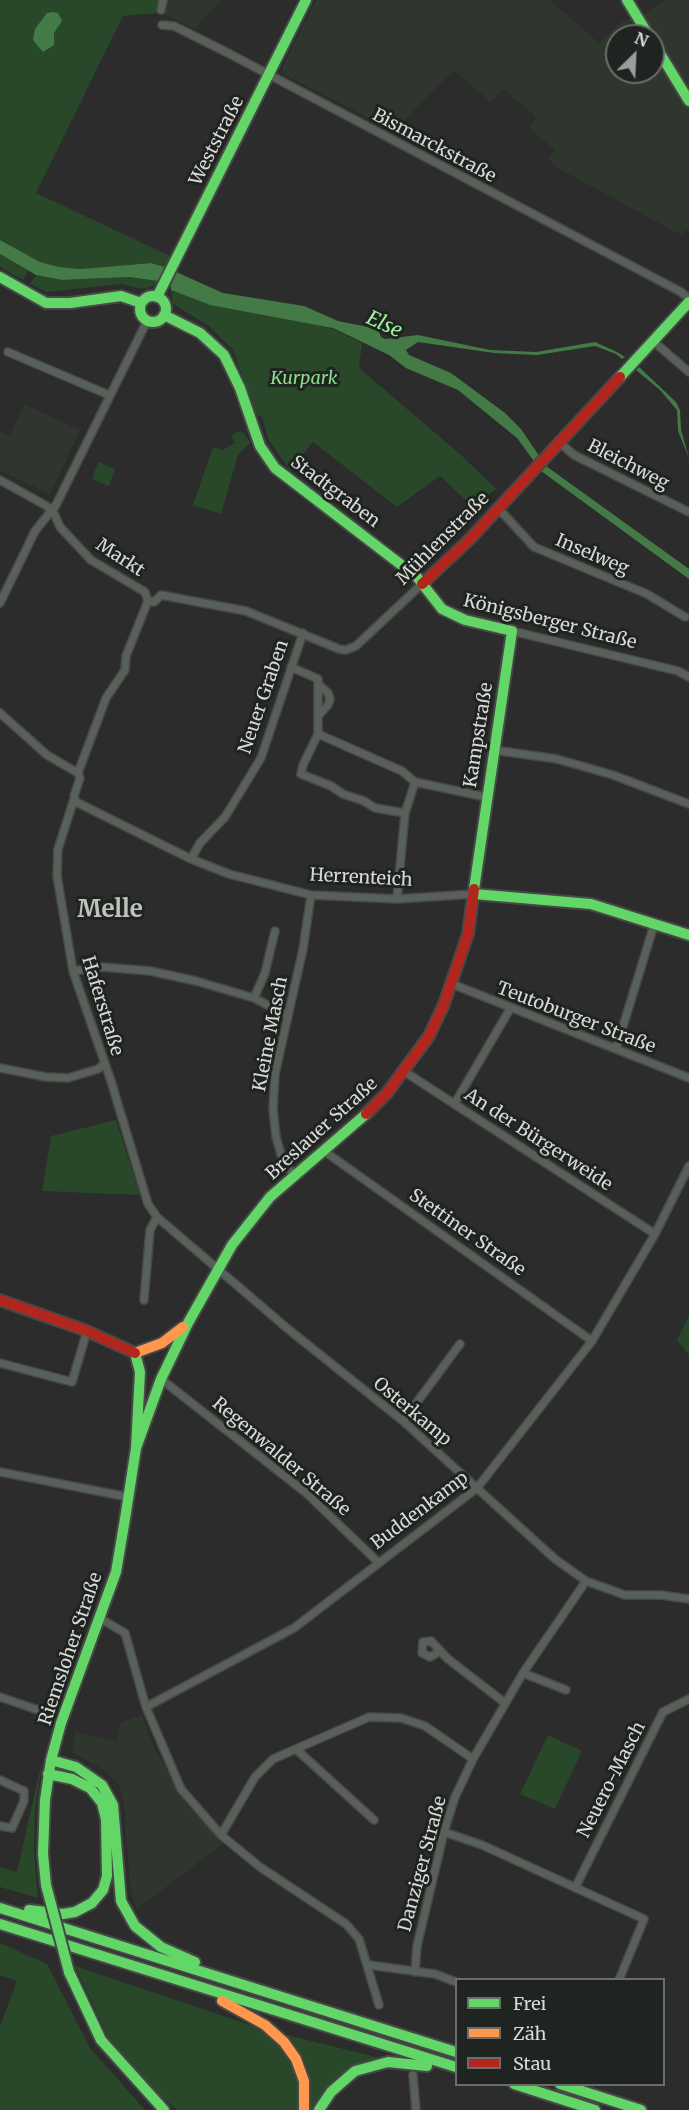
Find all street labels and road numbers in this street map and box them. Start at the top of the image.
street label: Weststraße [185,93,249,189]
street label: Bismarckstraße [369,104,499,188]
street label: Bleichweg [584,435,672,495]
street label: Stadtgraben [286,451,384,533]
street label: Mühlenstraße [392,488,494,590]
street label: Inselweg [552,530,632,580]
street label: Markt [92,534,148,582]
street label: Königsberger Straße [461,590,639,654]
street label: Neuer Graben [234,637,294,757]
street label: Kampstraße [460,681,498,789]
street label: Herrenteich [309,865,413,891]
street label: Haferstraße [77,954,127,1058]
street label: Kleine Masch [249,975,293,1093]
street label: Teutoburger Straße [494,978,658,1058]
street label: Breslauer Straße [262,1073,382,1185]
street label: An der Bürgerweide [460,1084,616,1196]
street label: Stettiner Straße [405,1185,529,1281]
street label: Osterkamp [369,1373,455,1451]
street label: Regenwalder Straße [208,1393,354,1521]
street label: Buddenkamp [367,1467,473,1555]
street label: Riemsloher Straße [35,1570,107,1728]
street label: Neuero-Masch [573,1718,651,1842]
street label: Danziger Straße [395,1794,451,1934]

